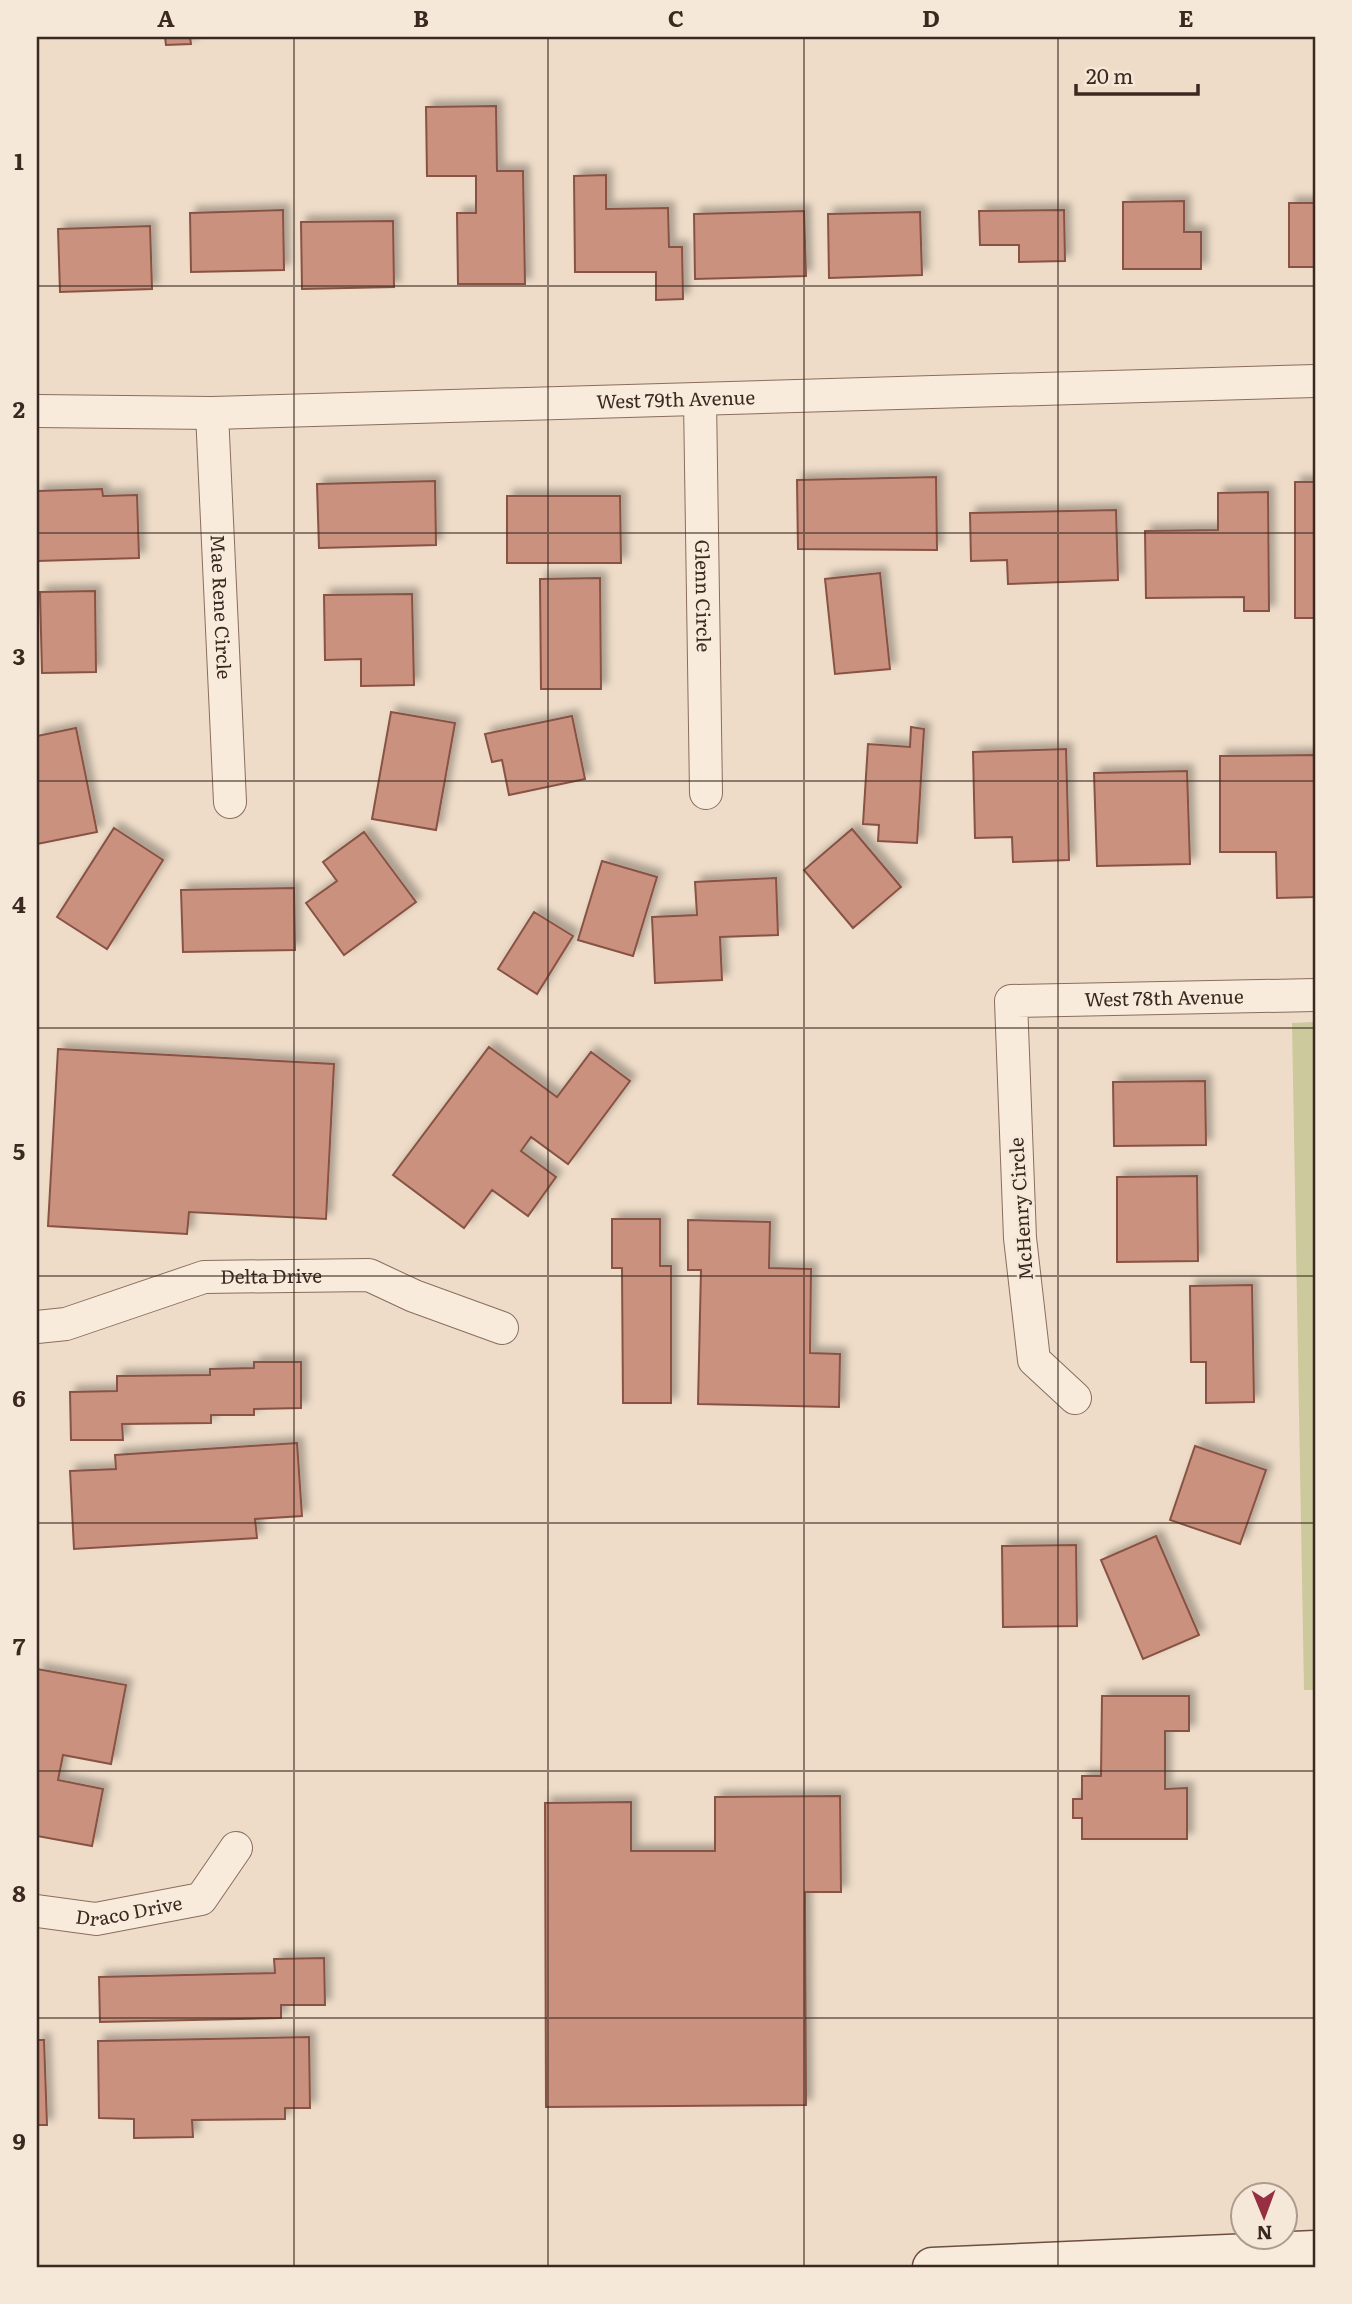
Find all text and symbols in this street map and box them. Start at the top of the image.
text: A [157,0,175,34]
text: B [413,0,429,34]
text: C [668,0,684,34]
text: D [922,0,940,34]
text: E [1178,0,1194,34]
scale bar [1076,52,1198,96]
text: 20 m [1086,59,1133,90]
text: 1 [14,143,24,177]
street label: West 79th Avenue [596,382,756,415]
text: 2 [13,391,25,425]
street label: Mae Rene Circle [205,533,239,680]
street label: Glenn Circle [689,539,719,653]
text: 3 [13,638,25,672]
text: 4 [12,886,26,920]
street label: West 78th Avenue [1084,981,1244,1013]
text: 5 [13,1133,25,1167]
street label: McHenry Circle [1001,1136,1039,1282]
street label: Delta Drive [220,1261,322,1290]
text: 6 [12,1380,26,1414]
text: 7 [13,1628,26,1662]
text: 8 [12,1875,26,1909]
street label: Draco Drive [74,1888,184,1932]
text: 9 [12,2123,26,2157]
north arrow [1230,2182,1300,2252]
text: N [1256,2220,1273,2248]

